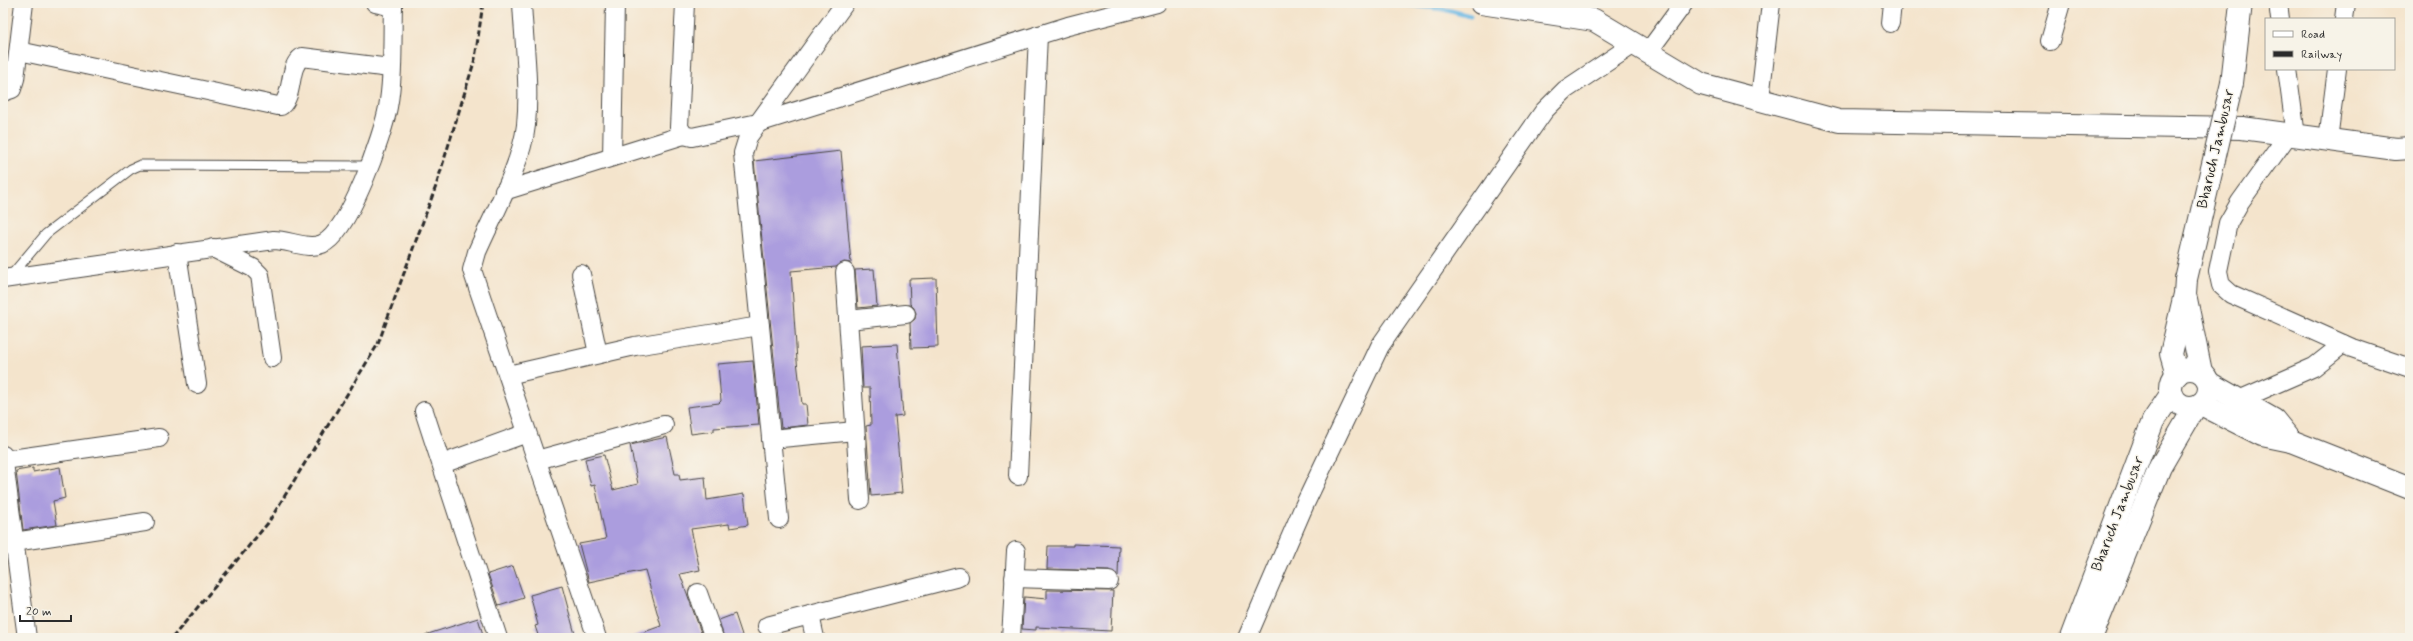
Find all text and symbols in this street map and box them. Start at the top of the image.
legend [2265,18,2395,70]
text: Road [2301,27,2325,43]
text: Railway [2301,47,2343,63]
street label: Bharuch Jambusar [2193,87,2240,211]
street label: Bharuch Jambusar [2087,453,2149,574]
scale bar [20,597,71,623]
text: 20 m [26,604,52,620]

